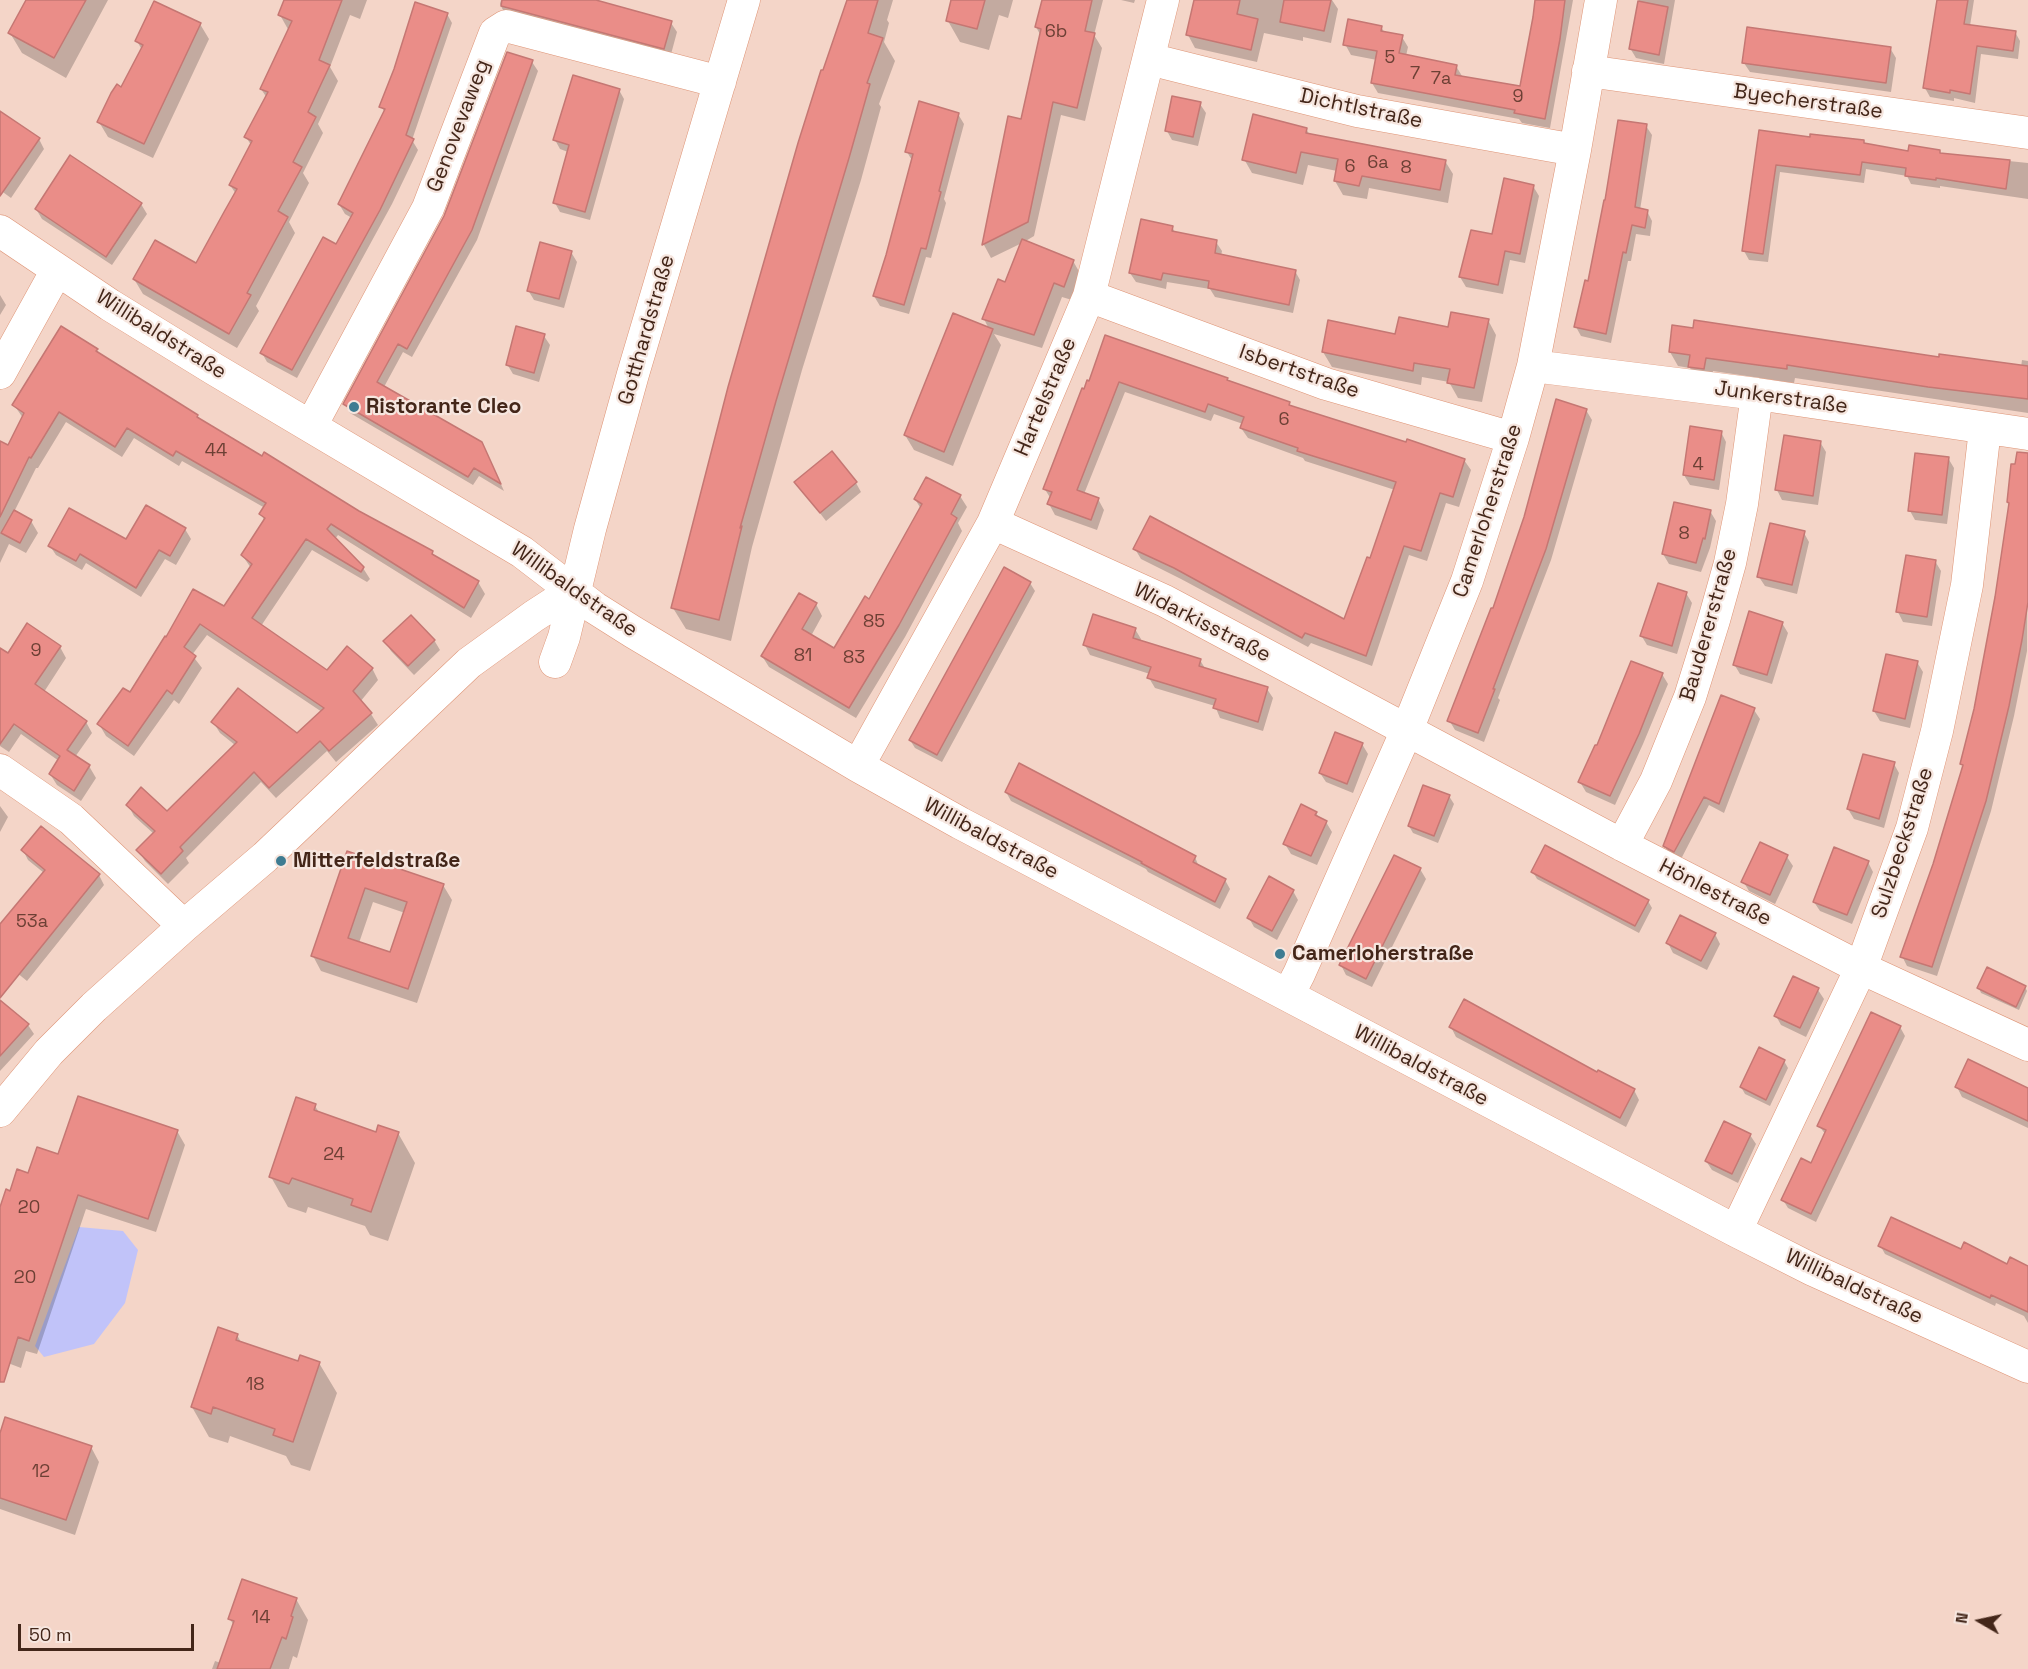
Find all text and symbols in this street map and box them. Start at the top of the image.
house number: 6b [1045,21,1067,43]
house number: 5 [1385,47,1395,69]
street label: Genovevaweg [422,56,496,196]
house number: 7 [1410,63,1420,85]
house number: 7a [1431,68,1451,90]
street label: Byecherstraße [1732,79,1884,125]
street label: Dichtlstraße [1297,84,1425,134]
house number: 9 [1512,86,1524,108]
house number: 6a [1367,152,1389,174]
house number: 6 [1344,156,1356,178]
house number: 8 [1400,157,1412,179]
street label: Gotthardstraße [614,252,680,408]
street label: Willibaldstraße [91,285,231,385]
street label: Hartelstraße [1010,334,1082,460]
street label: Isbertstraße [1236,340,1362,404]
street label: Junkerstraße [1713,376,1849,420]
place label: Ristorante Cleo [366,394,521,420]
marker: Ristorante Cleo [347,400,361,414]
house number: 6 [1278,409,1290,431]
street label: Camerloherstraße [1448,421,1528,601]
house number: 44 [205,440,227,462]
house number: 4 [1692,454,1704,476]
house number: 8 [1678,523,1690,545]
street label: Willibaldstraße [506,537,642,643]
street label: Baudererstraße [1675,546,1743,704]
street label: Widarkisstraße [1129,578,1275,668]
house number: 85 [863,611,885,633]
house number: 9 [30,640,42,662]
house number: 81 [794,645,812,667]
house number: 83 [843,647,865,669]
street label: Sulzbeckstraße [1867,764,1939,922]
street label: Willibaldstraße [919,793,1063,885]
place label: Mitterfeldstraße [293,848,460,874]
marker: Mitterfeldstraße [274,854,288,868]
street label: Hönlestraße [1655,854,1775,932]
house number: 53a [16,911,48,933]
place label: Camerloherstraße [1292,941,1474,967]
marker: Camerloherstraße [1273,947,1287,961]
street label: Willibaldstraße [1349,1020,1493,1112]
house number: 24 [323,1144,345,1166]
house number: 20 [18,1197,40,1219]
street label: Willibaldstraße [1781,1244,1927,1330]
house number: 20 [14,1267,36,1289]
house number: 18 [246,1374,264,1396]
house number: 12 [32,1461,50,1483]
north arrow [1950,1591,2010,1651]
house number: 14 [252,1607,270,1629]
text: N [1951,1611,1973,1625]
scale bar [21,1612,196,1650]
text: 50 m [29,1623,71,1646]

